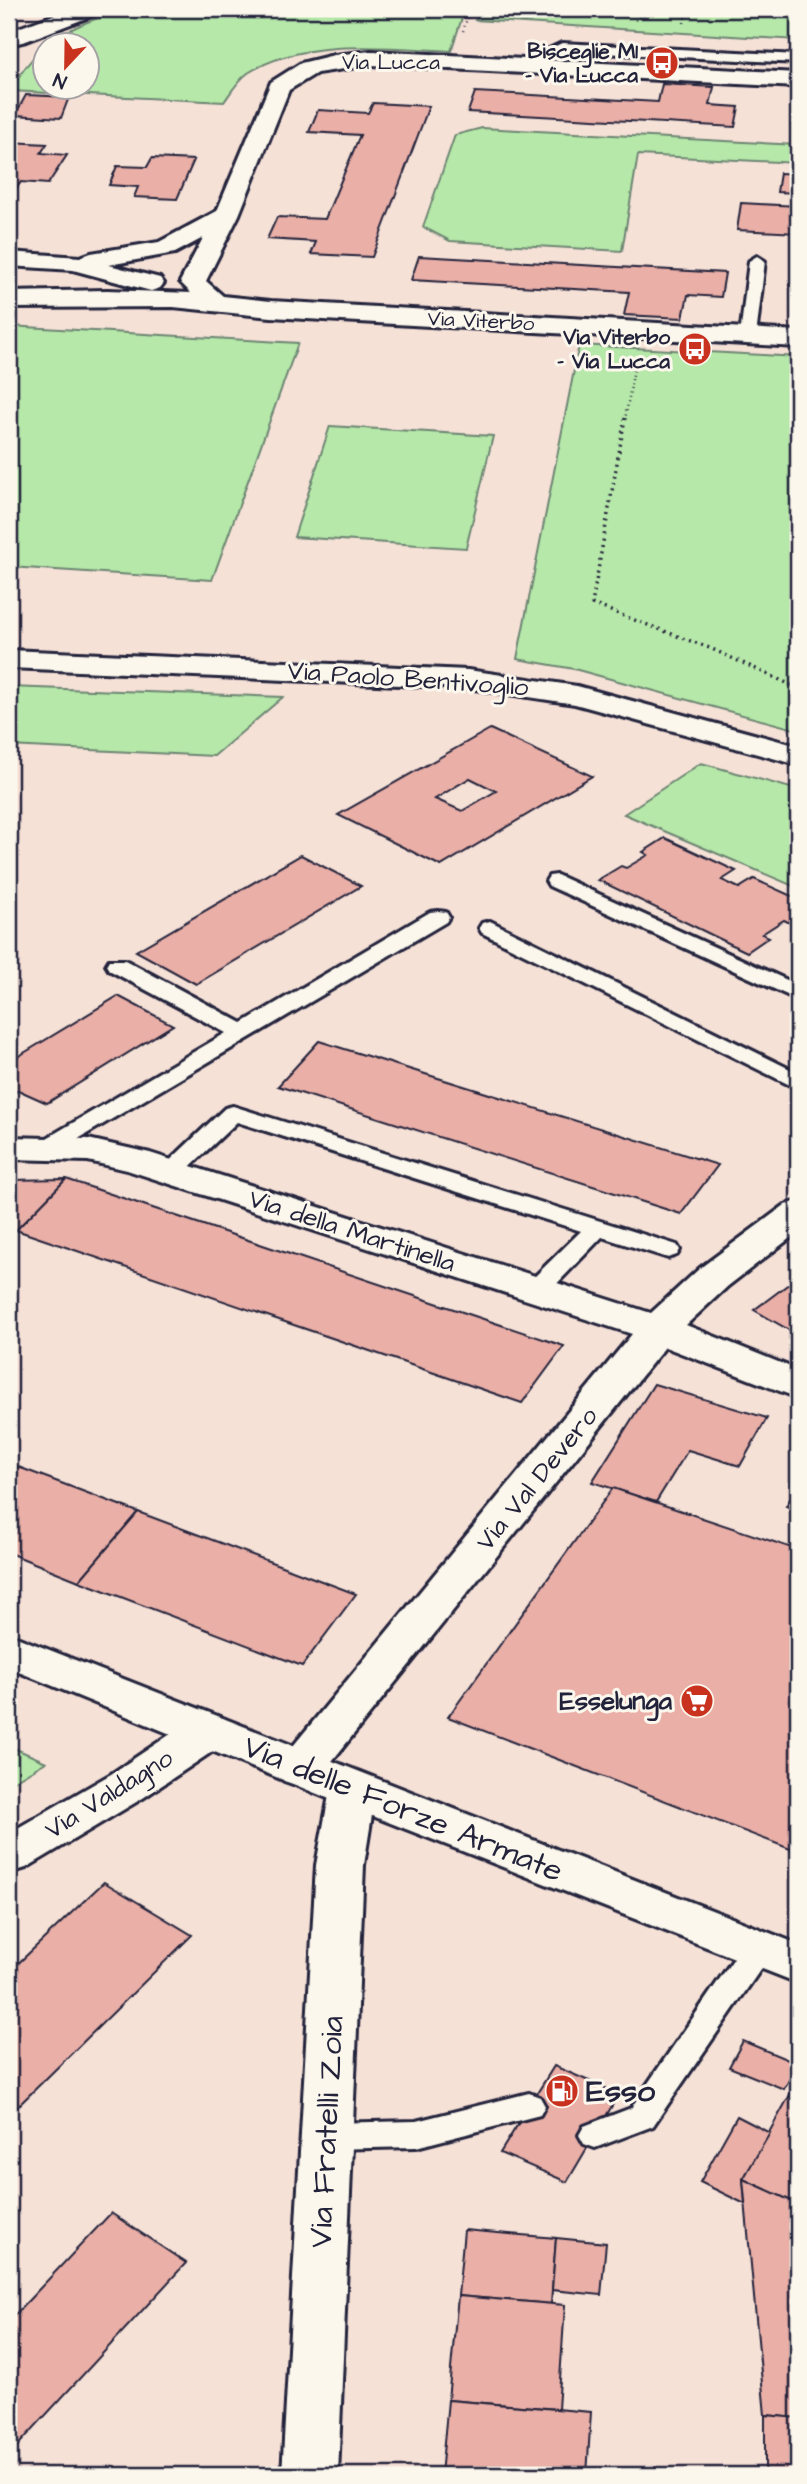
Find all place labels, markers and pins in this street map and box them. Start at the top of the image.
place label: Bisceglie M1 - Via Lucca [525,37,638,90]
bus stop icon: Bisceglie M1 - Via Lucca [643,44,681,82]
place label: Via Viterbo - Via Lucca [557,323,670,376]
bus stop icon: Via Viterbo - Via Lucca [676,330,714,368]
supermarket icon: Esselunga [678,1682,716,1720]
place label: Esselunga [560,1683,673,1722]
place label: Esso [586,2069,656,2114]
fuel station icon: Esso [543,2072,581,2110]

